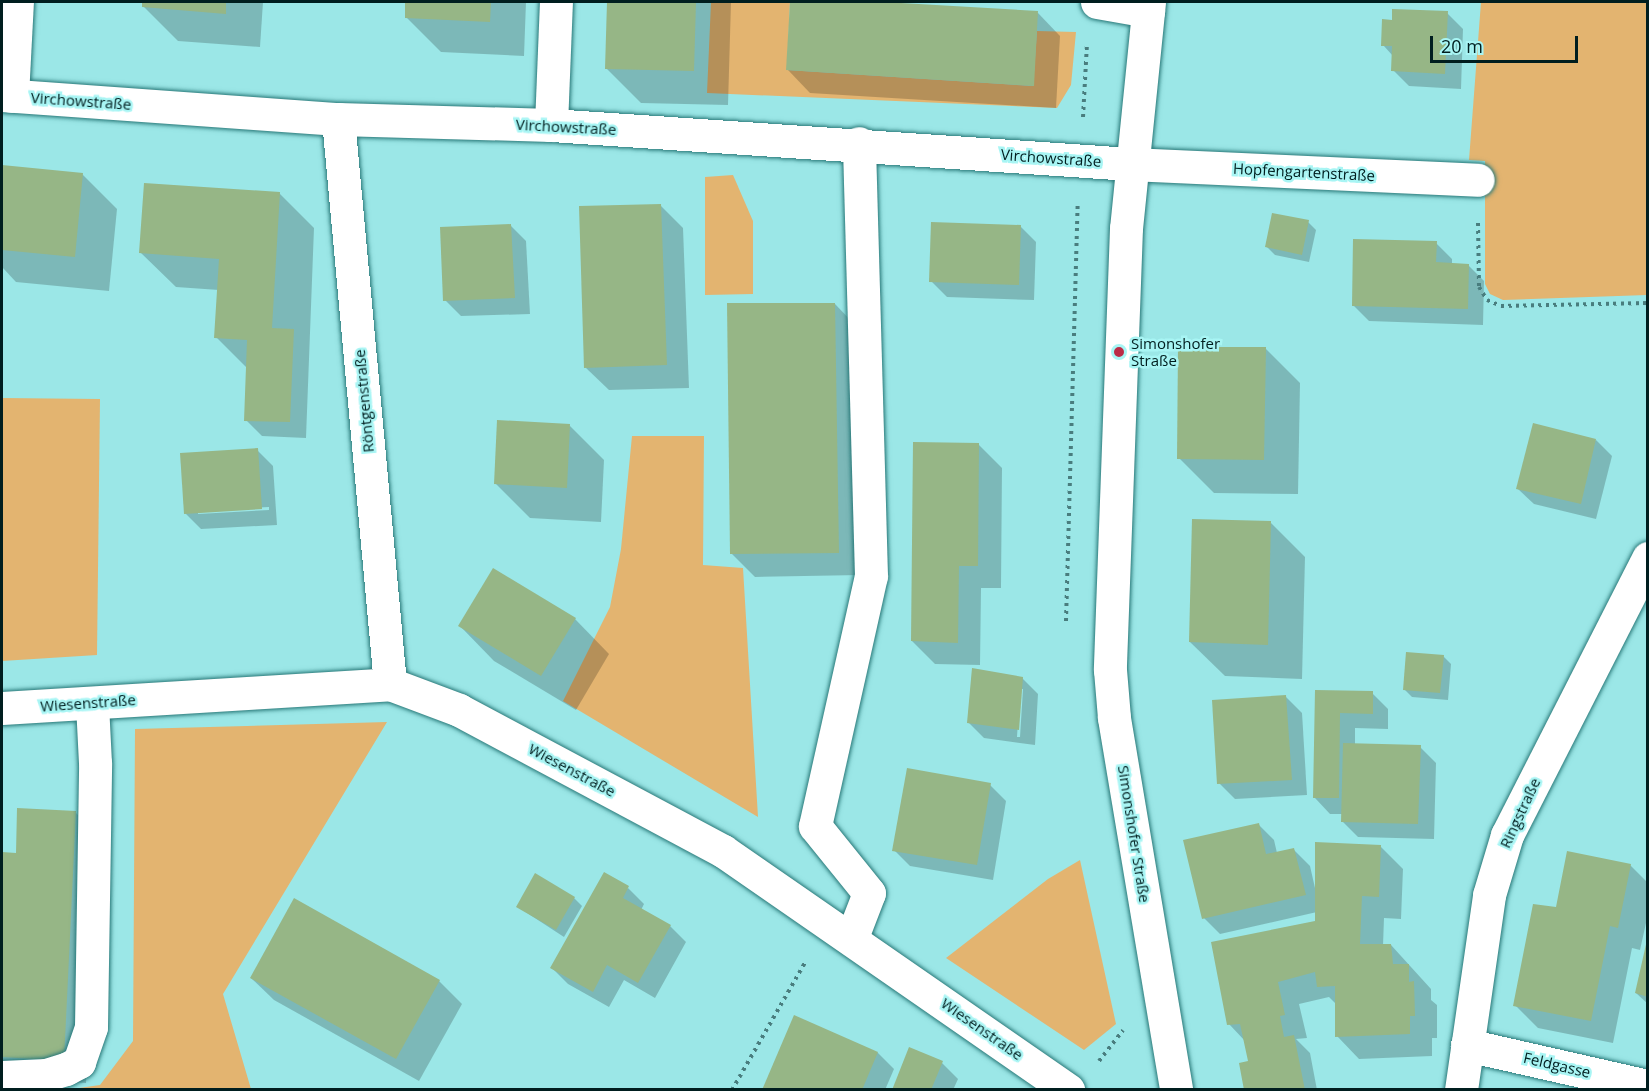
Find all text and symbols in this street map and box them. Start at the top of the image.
scale bar [1433,24,1582,62]
text: 20 m [1441,34,1483,58]
street label: Virchowstraße [30,89,132,113]
street label: Virchowstraße [515,115,617,139]
street label: Virchowstraße [1000,146,1102,170]
street label: Hopfengartenstraße [1233,159,1375,185]
place label: Simonshofer Straße [1131,334,1220,369]
marker: Simonshofer Straße [1112,345,1126,359]
street label: Röntgenstraße [351,349,377,453]
street label: Wiesenstraße [40,691,136,715]
street label: Wiesenstraße [526,740,618,800]
street label: Simonshofer Straße [1114,764,1154,904]
street label: Ringstraße [1496,775,1544,851]
street label: Wiesenstraße [938,994,1026,1064]
street label: Feldgasse [1522,1049,1592,1081]

